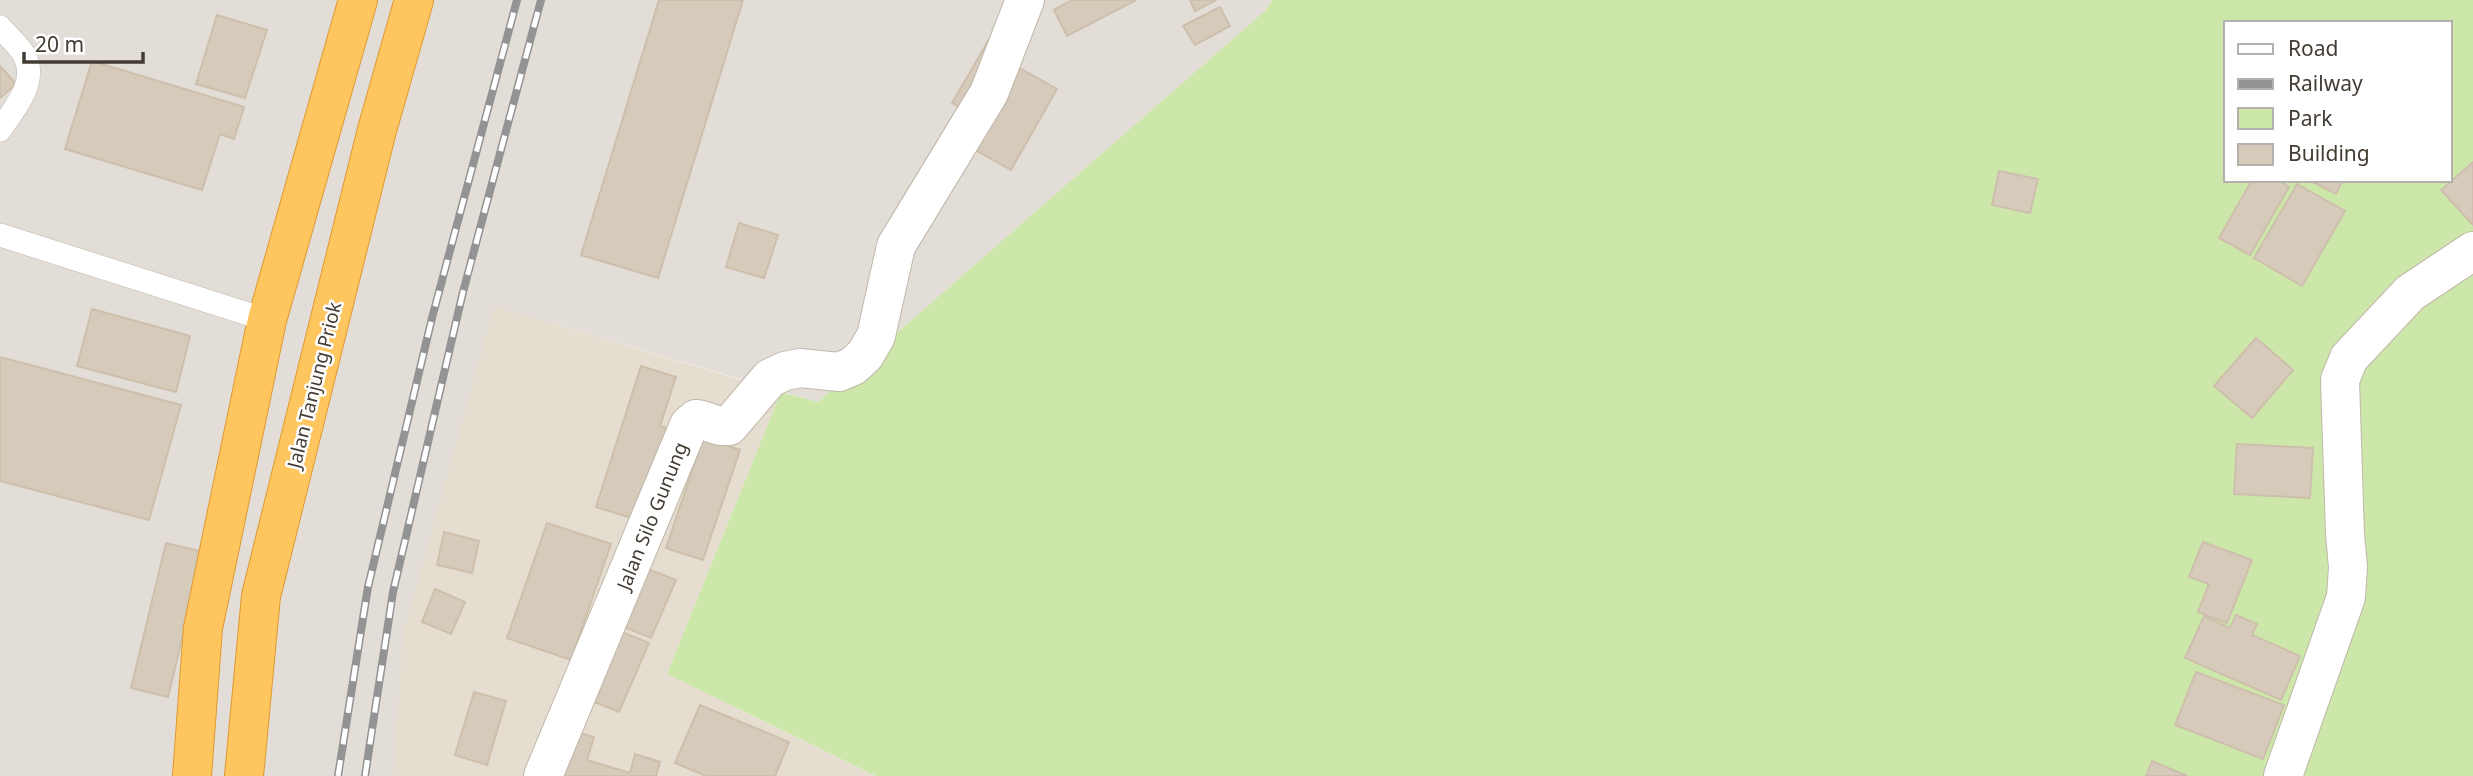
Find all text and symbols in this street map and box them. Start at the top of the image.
scale bar [24,21,144,65]
legend [2224,21,2452,182]
text: 20 m [35,30,84,58]
text: Road [2288,34,2338,62]
text: Railway [2288,69,2363,97]
text: Park [2288,104,2333,132]
text: Building [2288,139,2370,167]
street label: Jalan Tanjung Priok [280,299,347,473]
street label: Jalan Silo Gunung [610,438,694,596]

